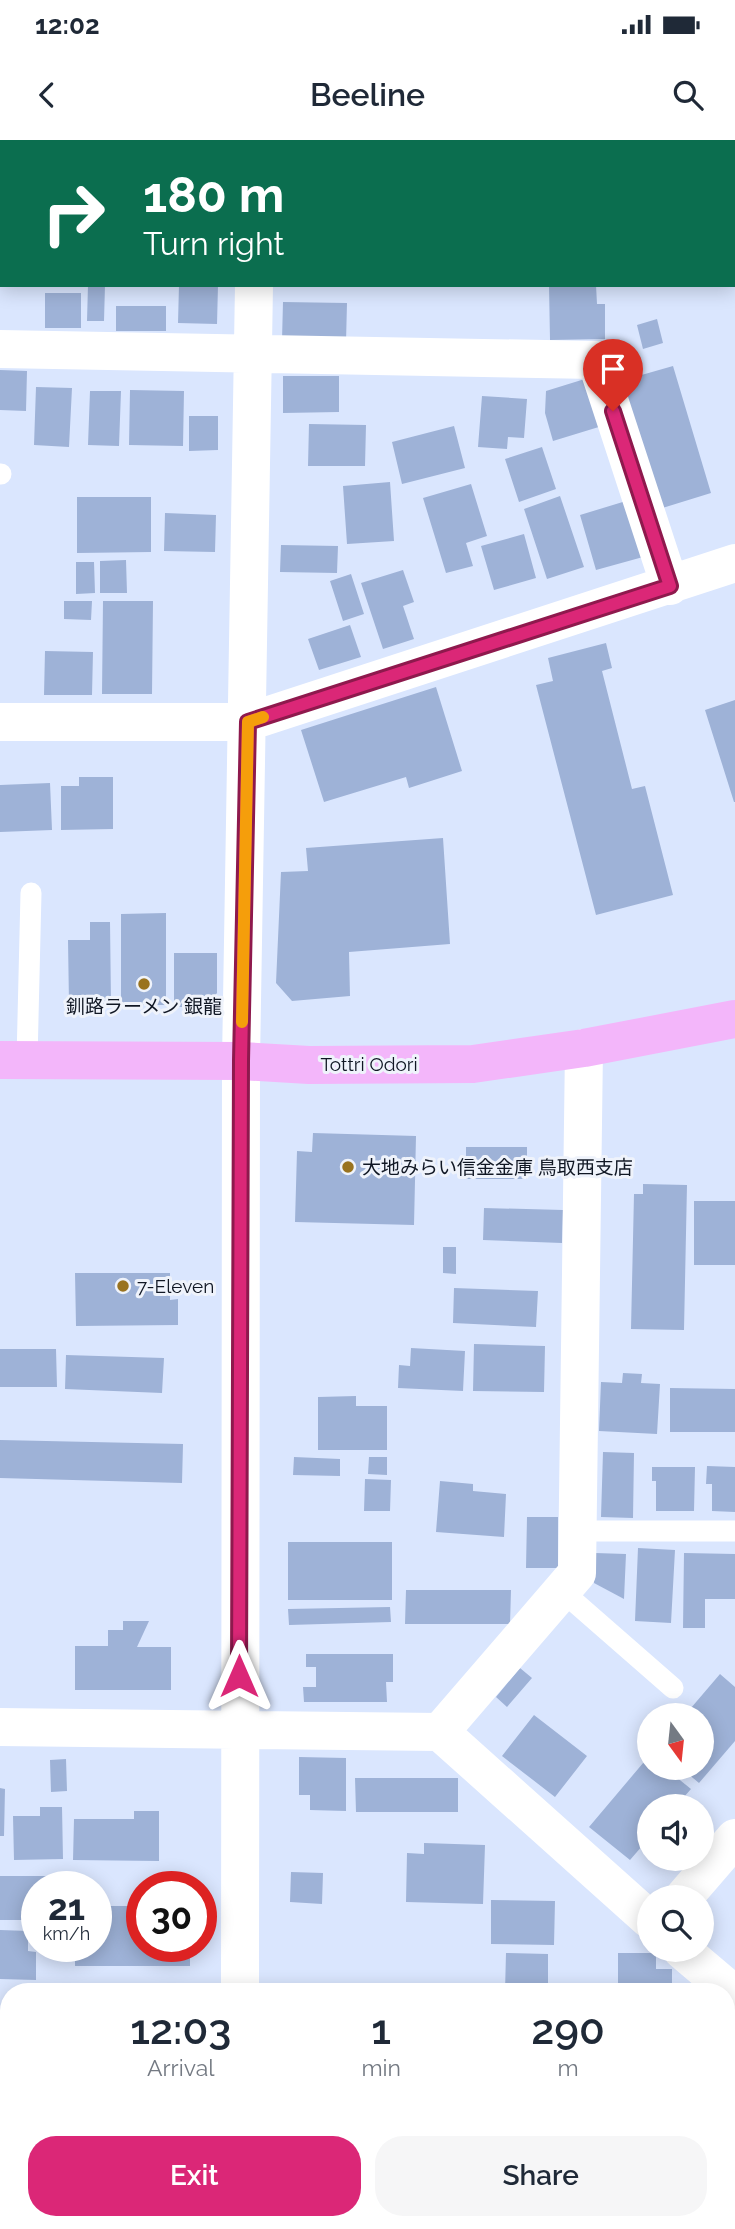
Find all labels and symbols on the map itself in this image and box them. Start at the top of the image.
pin [583,339,643,411]
marker: 釧路ラーメン 銀龍 [136,976,152,992]
place label: 釧路ラーメン 銀龍 [66,995,222,1017]
street label: Tottri Odori [320,1053,418,1075]
place label: 大地みらい信金金庫 鳥取西支店 [362,1156,633,1178]
marker: 大地みらい信金金庫 鳥取西支店 [340,1159,356,1175]
place label: 7-Eleven [137,1275,214,1297]
marker: 7-Eleven [115,1278,131,1294]
position arrow [202,1639,276,1713]
north arrow [637,1703,714,1780]
speed limit sign: 30 [126,1871,217,1962]

